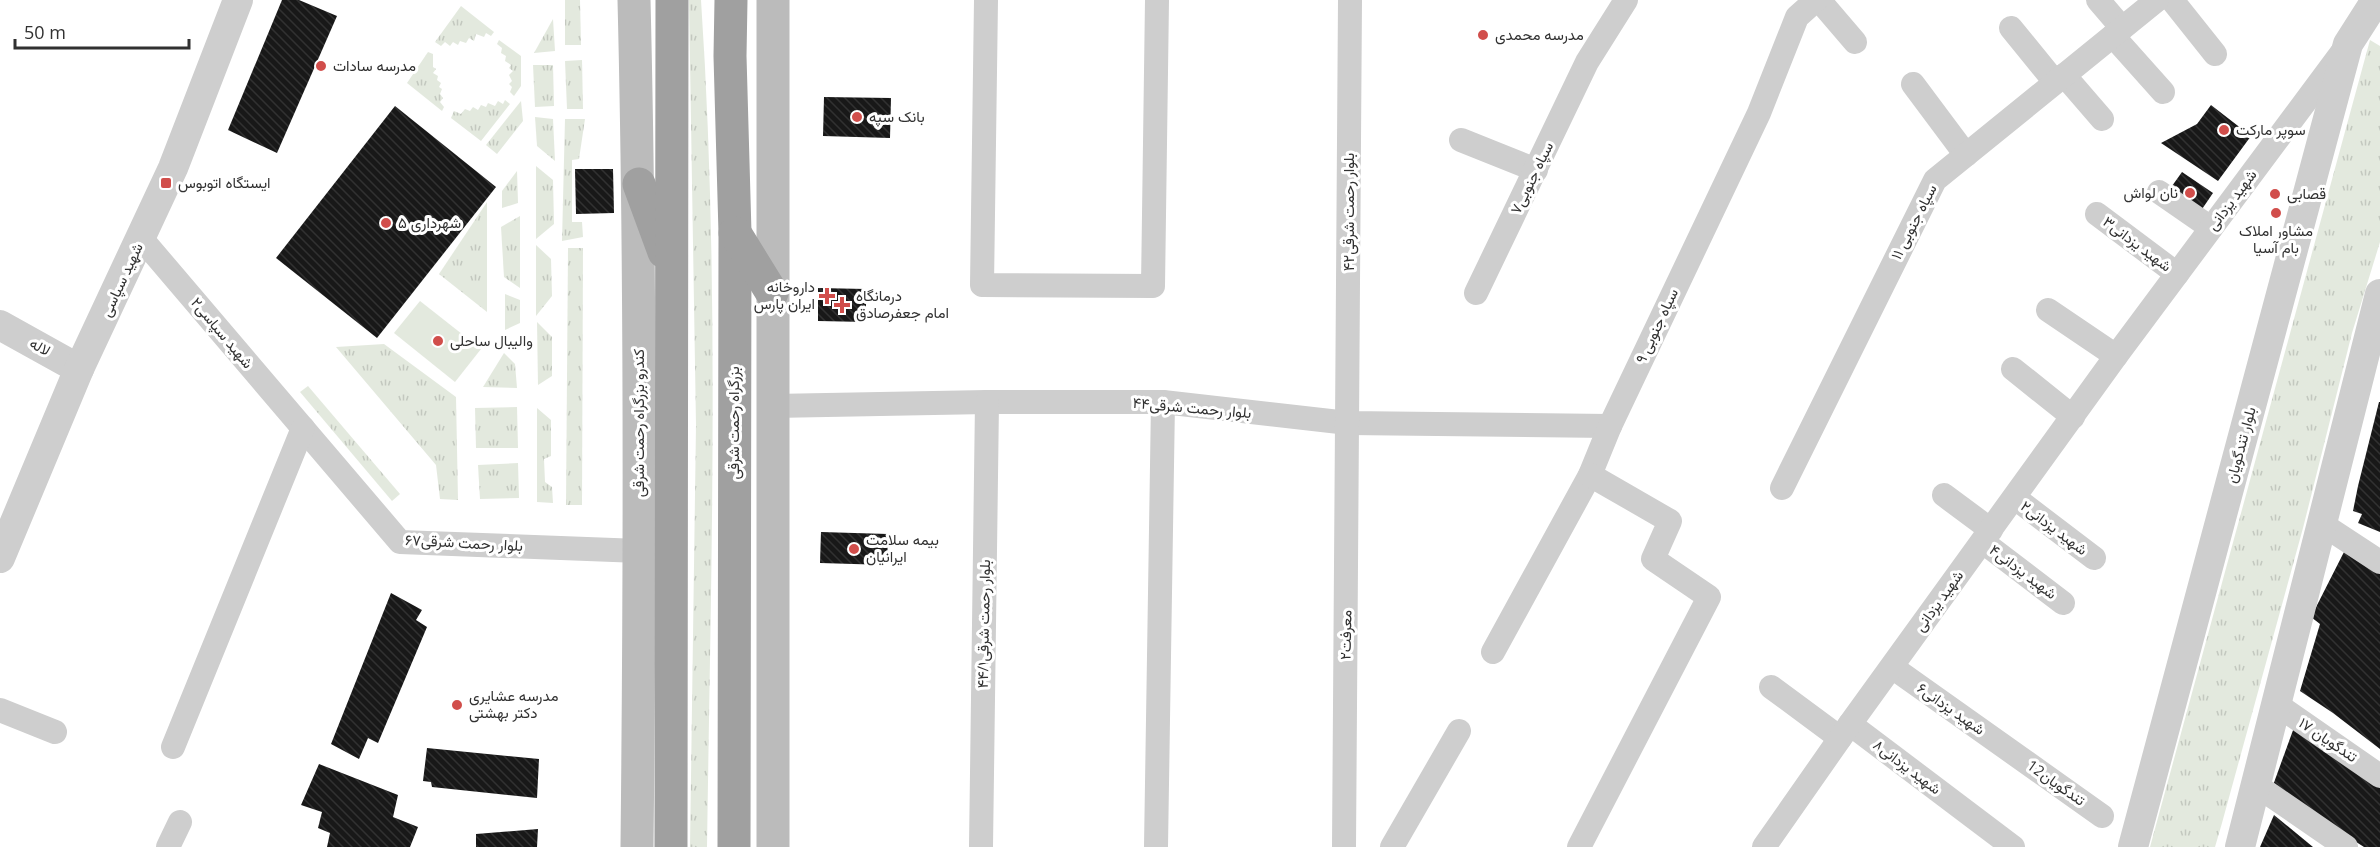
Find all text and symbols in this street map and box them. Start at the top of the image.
scale bar [15,12,189,50]
text: 50 m [24,20,66,44]
place label: مدرسه محمدی [1495,24,1584,45]
marker: مدرسه محمدی [1476,28,1490,42]
place label: مدرسه سادات [333,55,416,75]
marker: مدرسه سادات [314,59,328,73]
place label: بانک سپه [869,106,925,127]
marker: بانک سپه [850,110,864,124]
place label: سوپر مارکت [2236,119,2306,140]
marker: سوپر مارکت [2217,123,2231,137]
street label: سپاه جنوبی۷ [1505,138,1558,218]
street label: بلوار رحمت شرقی۴۲ [1338,153,1359,271]
street label: شهید یزدانی [2202,165,2261,234]
place label: ایستگاه اتوبوس [178,172,271,193]
marker: ایستگاه اتوبوس [159,176,173,190]
street label: ۱۱ سپاه جنوبی [1886,180,1942,263]
place label: نان لواش [2124,182,2178,203]
place label: قصابی [2287,183,2326,204]
marker: نان لواش [2183,186,2197,200]
marker: قصابی [2268,187,2282,201]
marker: مشاور املاک بام آسیا [2269,206,2283,220]
street label: شهید یزدانی۳ [2099,211,2176,276]
place label: شهرداری ۵ [398,212,461,233]
marker: شهرداری ۵ [379,216,393,230]
place label: مشاور املاک بام آسیا [2239,220,2313,258]
street label: شهید سپاسی [95,239,148,320]
place label: داروخانه ایران پارس [754,276,815,314]
place label: درمانگاه امام جعفرصادق [856,285,949,323]
street label: ۹ سپاه جنوبی [1630,285,1683,367]
marker: داروخانه ایران پارس [820,289,834,303]
street label: شهید سپاسی۲ [186,293,259,373]
marker: درمانگاه امام جعفرصادق [833,296,851,314]
place label: والیبال ساحلی [450,330,533,351]
street label: لاله [27,332,54,360]
marker: والیبال ساحلی [431,334,445,348]
street label: کندرو بزرگراه رحمت شرقی [628,349,649,497]
street label: بزرگراه رحمت شرقی [723,366,744,480]
street label: ۴۴بلوار رحمت شرقی [1132,392,1252,423]
street label: بلوار تندگویان [2220,404,2260,485]
street label: شهید یزدانی۲ [2016,495,2092,560]
street label: بلوار رحمت شرقی۶۷ [404,529,524,556]
place label: بیمه سلامت ایرانیان [866,529,939,566]
street label: شهید یزدانی۴ [1985,539,2062,604]
marker: بیمه سلامت ایرانیان [847,542,861,556]
street label: بلوار رحمت شرقی۴۴/۱ [972,559,995,689]
street label: شهید یزدانی [1909,566,1968,636]
street label: معرفت۲ [1335,610,1355,660]
street label: شهید یزدانی۶ [1913,678,1990,740]
place label: مدرسه عشایری دکتر بهشتی [469,685,558,723]
marker: مدرسه عشایری دکتر بهشتی [450,698,464,712]
street label: ۱۷ تندگویان [2295,712,2362,766]
street label: شهید یزدانی۸ [1869,734,1946,799]
street label: 12تندگویان [2023,755,2090,810]

